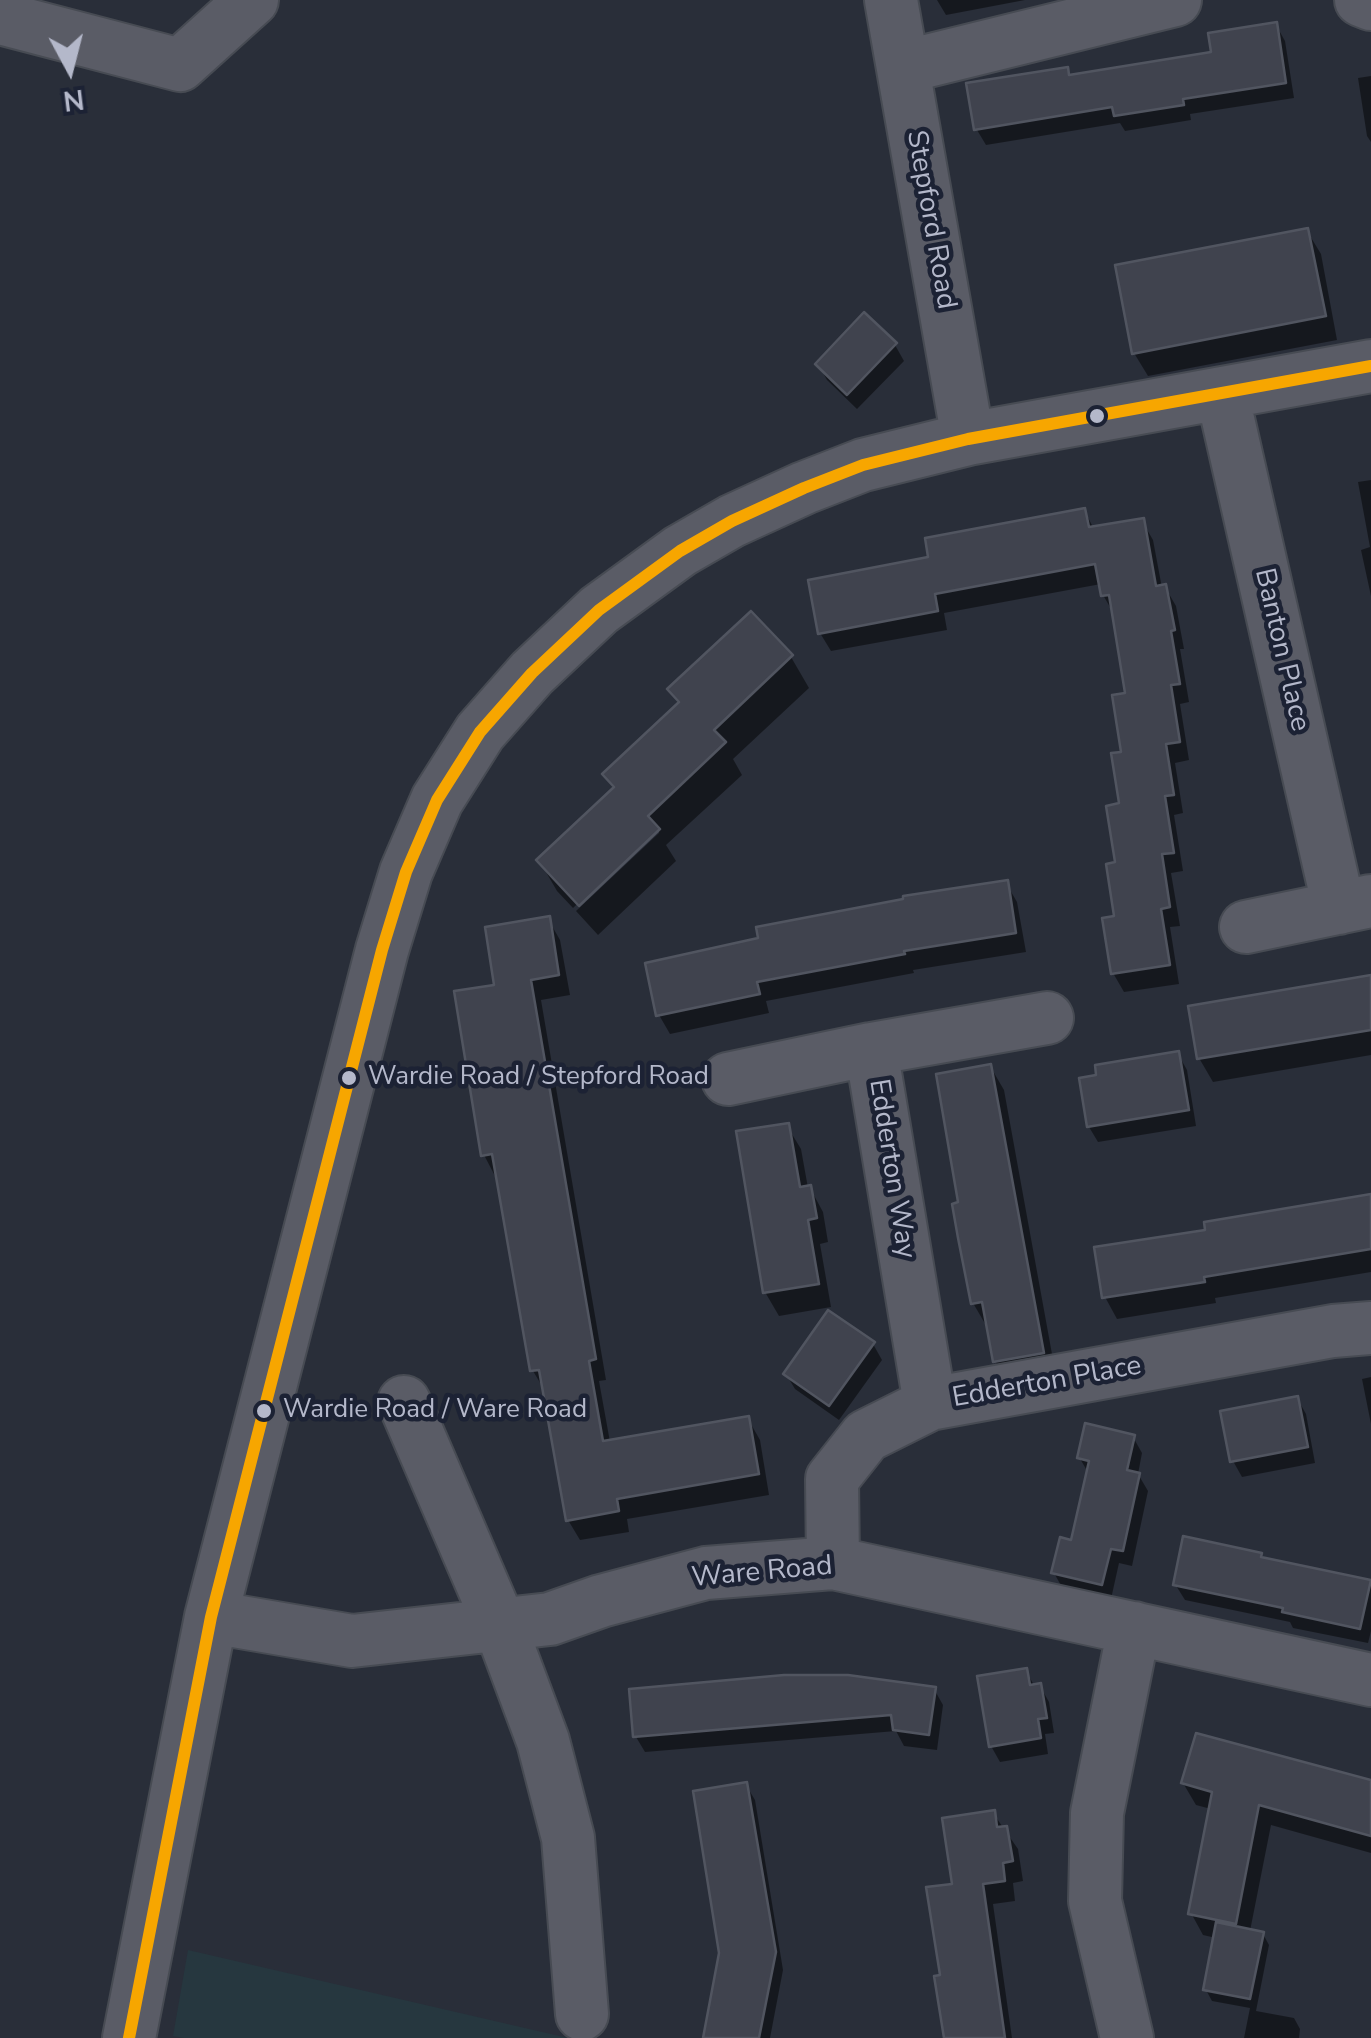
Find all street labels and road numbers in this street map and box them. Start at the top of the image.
street label: Stepford Road [898,128,962,312]
street label: Banton Place [1246,565,1316,735]
street label: Edderton Way [860,1077,922,1261]
street label: Edderton Place [950,1350,1144,1416]
street label: Ware Road [690,1550,834,1596]

